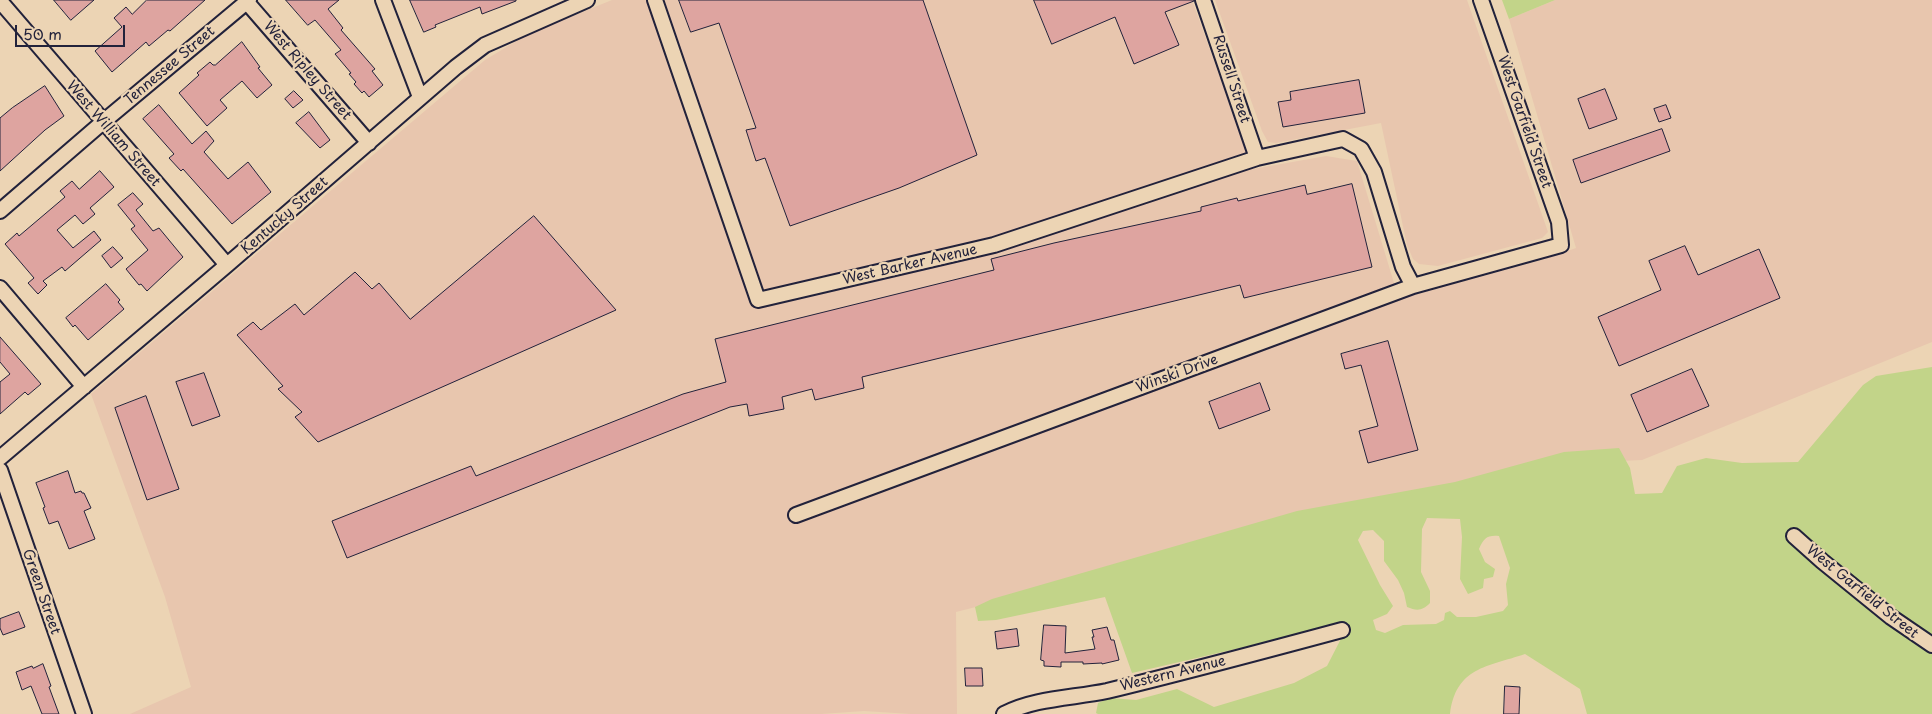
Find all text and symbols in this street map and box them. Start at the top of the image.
scale bar [18,15,128,47]
street label: West Ripley Street [260,18,354,124]
text: 50 m [23,22,62,45]
street label: Tennessee Street [121,23,219,109]
street label: Russell Street [1209,33,1253,125]
street label: West Garfield Street [1493,53,1555,191]
street label: West William Street [62,78,164,190]
street label: Kentucky Street [238,174,332,258]
street label: West Barker Avenue [841,241,979,289]
street label: Winski Drive [1134,351,1220,397]
street label: West Garfield Street [1803,542,1921,642]
street label: Green Street [19,547,63,637]
street label: Western Avenue [1118,653,1228,695]

